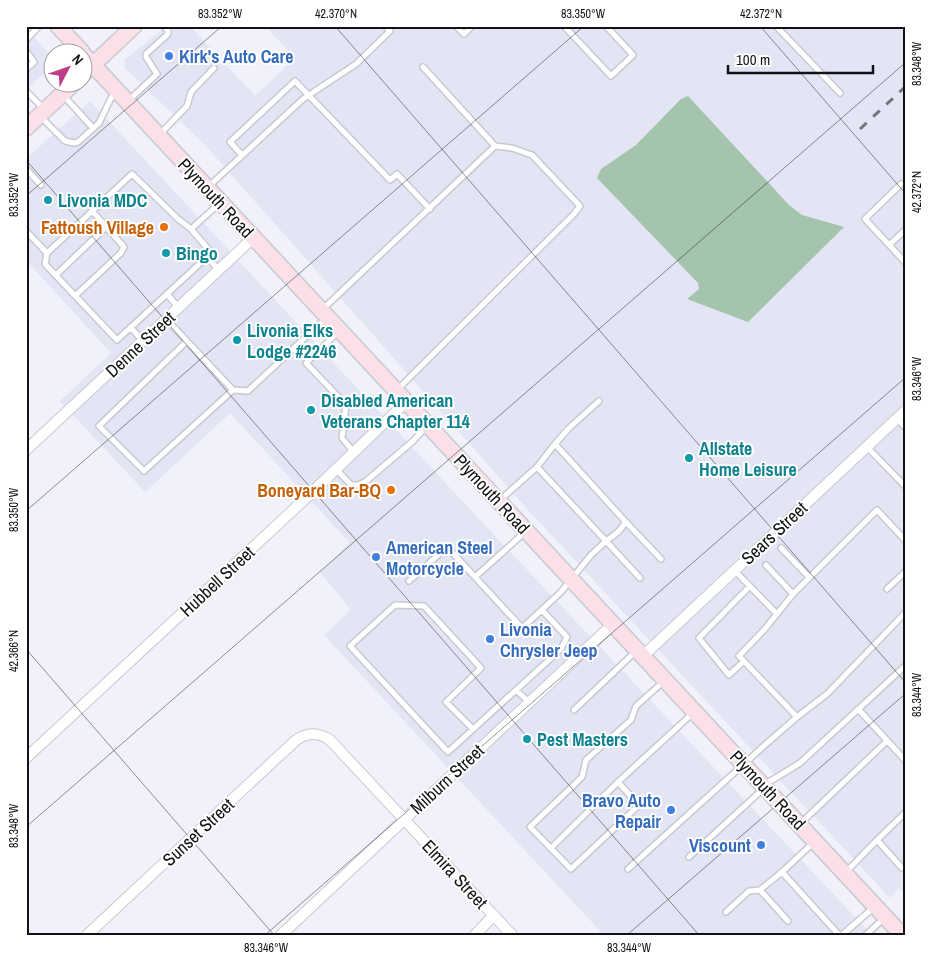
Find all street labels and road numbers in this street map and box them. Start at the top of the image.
street label: Plymouth Road [172,153,260,243]
street label: Denne Street [100,305,180,383]
street label: Plymouth Road [448,449,536,539]
street label: Sears Street [735,496,813,570]
street label: Hubbell Street [174,540,260,622]
street label: Milburn Street [405,738,489,820]
street label: Plymouth Road [724,745,812,835]
street label: Sunset Street [157,792,239,872]
street label: Elmira Street [416,834,494,914]

